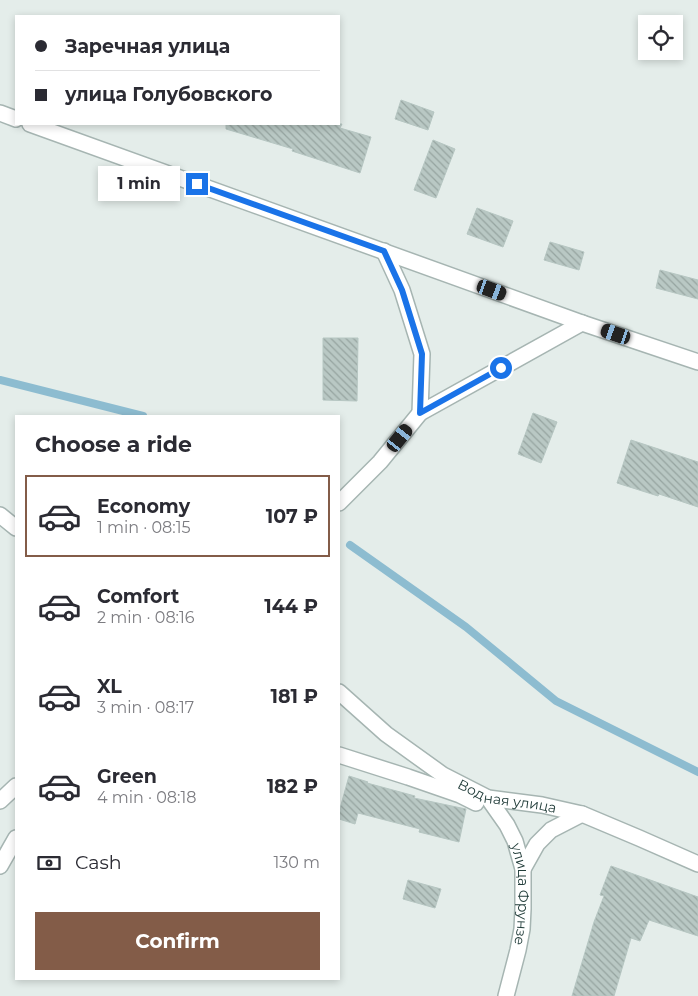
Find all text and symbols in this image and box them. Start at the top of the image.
map controls [638,15,683,60]
button: locate [638,15,683,60]
text: Заречная улица [65,35,230,58]
text: улица Голубовского [65,83,272,106]
callout: 1 min [97,166,180,202]
route end [186,173,208,195]
text: 1 min [117,174,161,193]
car [475,278,508,302]
car [599,322,632,346]
route start [490,357,512,379]
car [384,422,415,454]
text: Choose a ride [35,431,192,458]
icon: car [37,494,82,539]
text: Economy [97,495,190,518]
text: 107 ₽ [266,505,318,528]
text: 1 min · 08:15 [97,518,191,537]
icon: car [37,584,82,629]
text: Comfort [97,585,179,608]
text: 144 ₽ [264,595,318,618]
text: 2 min · 08:16 [97,608,195,627]
icon: car [37,674,82,719]
text: XL [97,675,122,698]
text: 181 ₽ [270,685,318,708]
text: 3 min · 08:17 [97,698,194,717]
icon: car [37,764,82,809]
text: Green [97,765,157,788]
text: 182 ₽ [267,775,318,798]
street label: Водная улица [455,775,558,817]
text: 4 min · 08:18 [97,788,196,807]
street label: улица Фрунзе [507,840,532,947]
icon: cash [35,849,63,877]
text: Cash [75,851,122,874]
text: 130 m [273,853,320,872]
button: Confirm [35,912,320,970]

